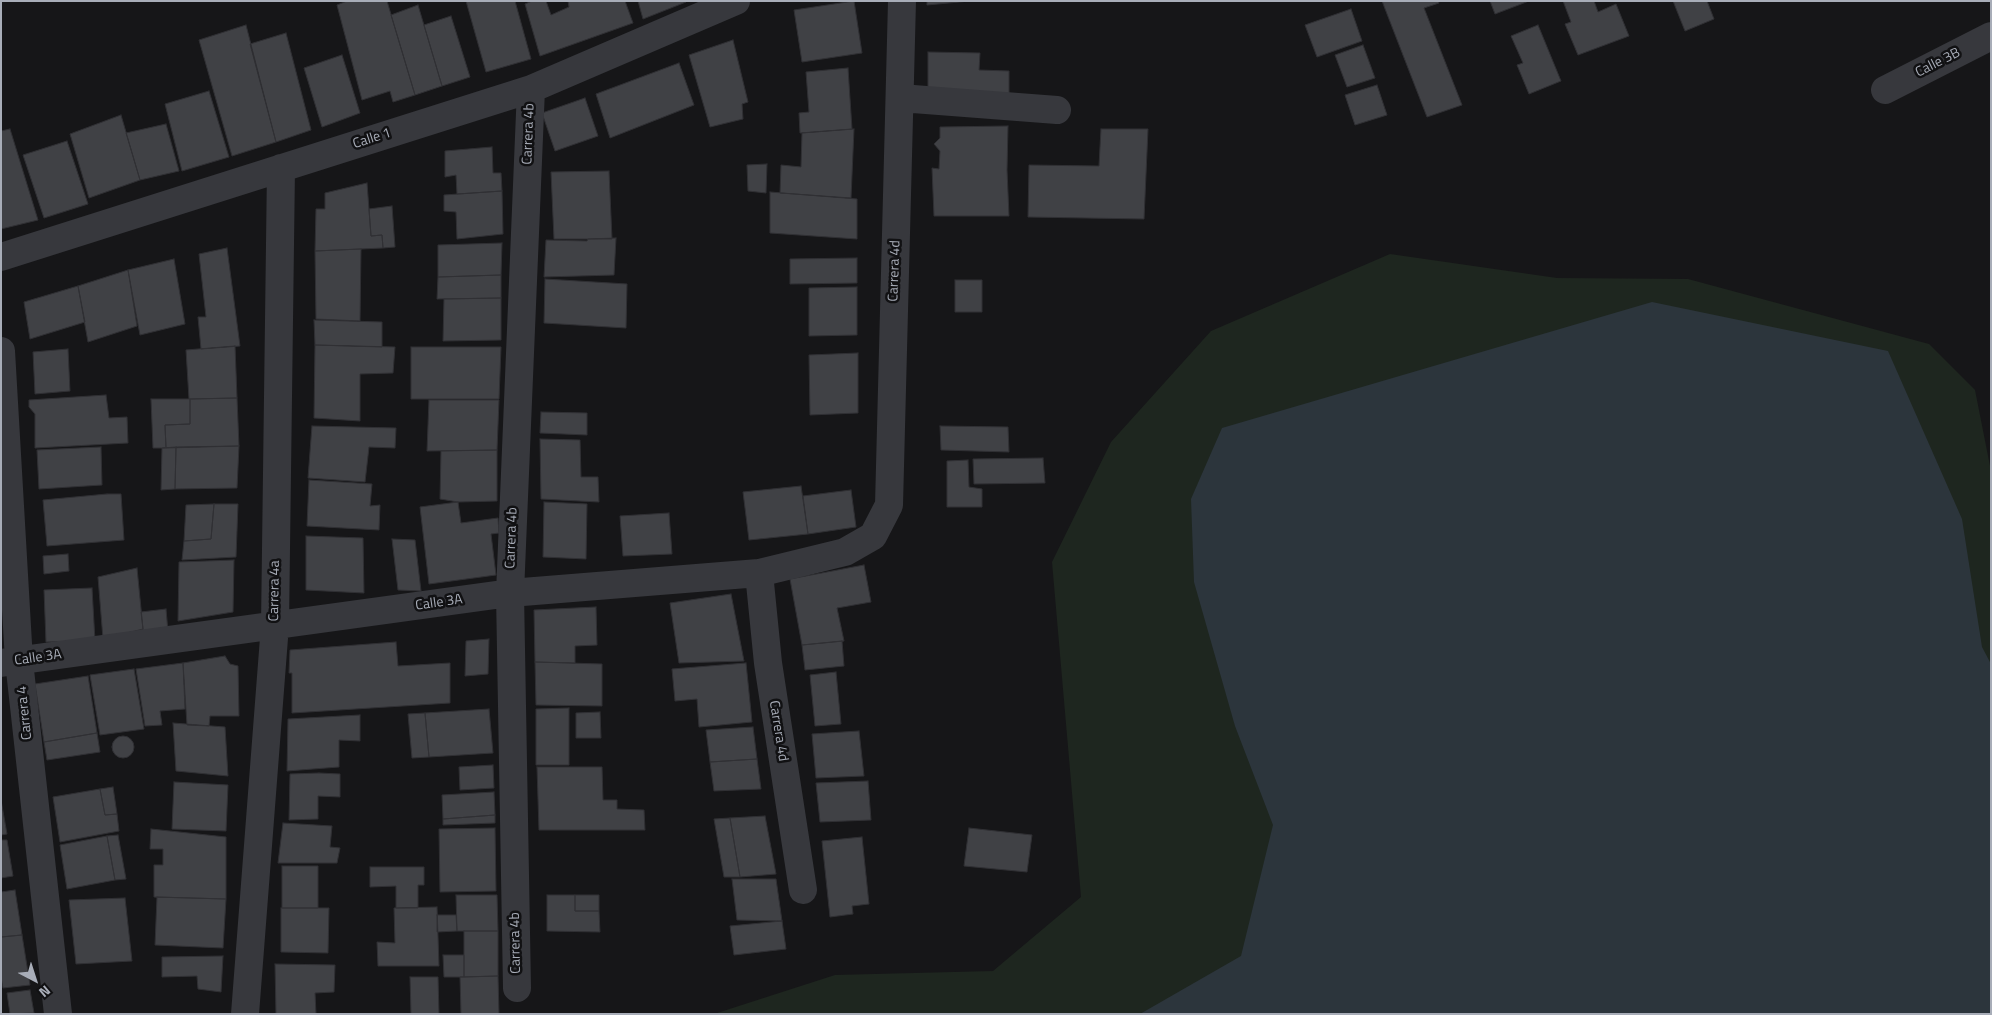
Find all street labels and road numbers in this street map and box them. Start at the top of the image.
street label: Calle 3B [1913,45,1963,81]
street label: Carrera 4b [520,103,538,165]
street label: Calle 1 [351,125,393,153]
street label: Carrera 4d [886,240,904,302]
street label: Carrera 4b [503,507,521,569]
street label: Carrera 4a [266,560,284,622]
street label: Calle 3A [414,591,464,615]
street label: Calle 3A [13,646,63,670]
street label: Carrera 4 [14,685,36,741]
street label: Carrera 4d [765,699,791,763]
street label: Carrera 4b [507,912,525,974]

